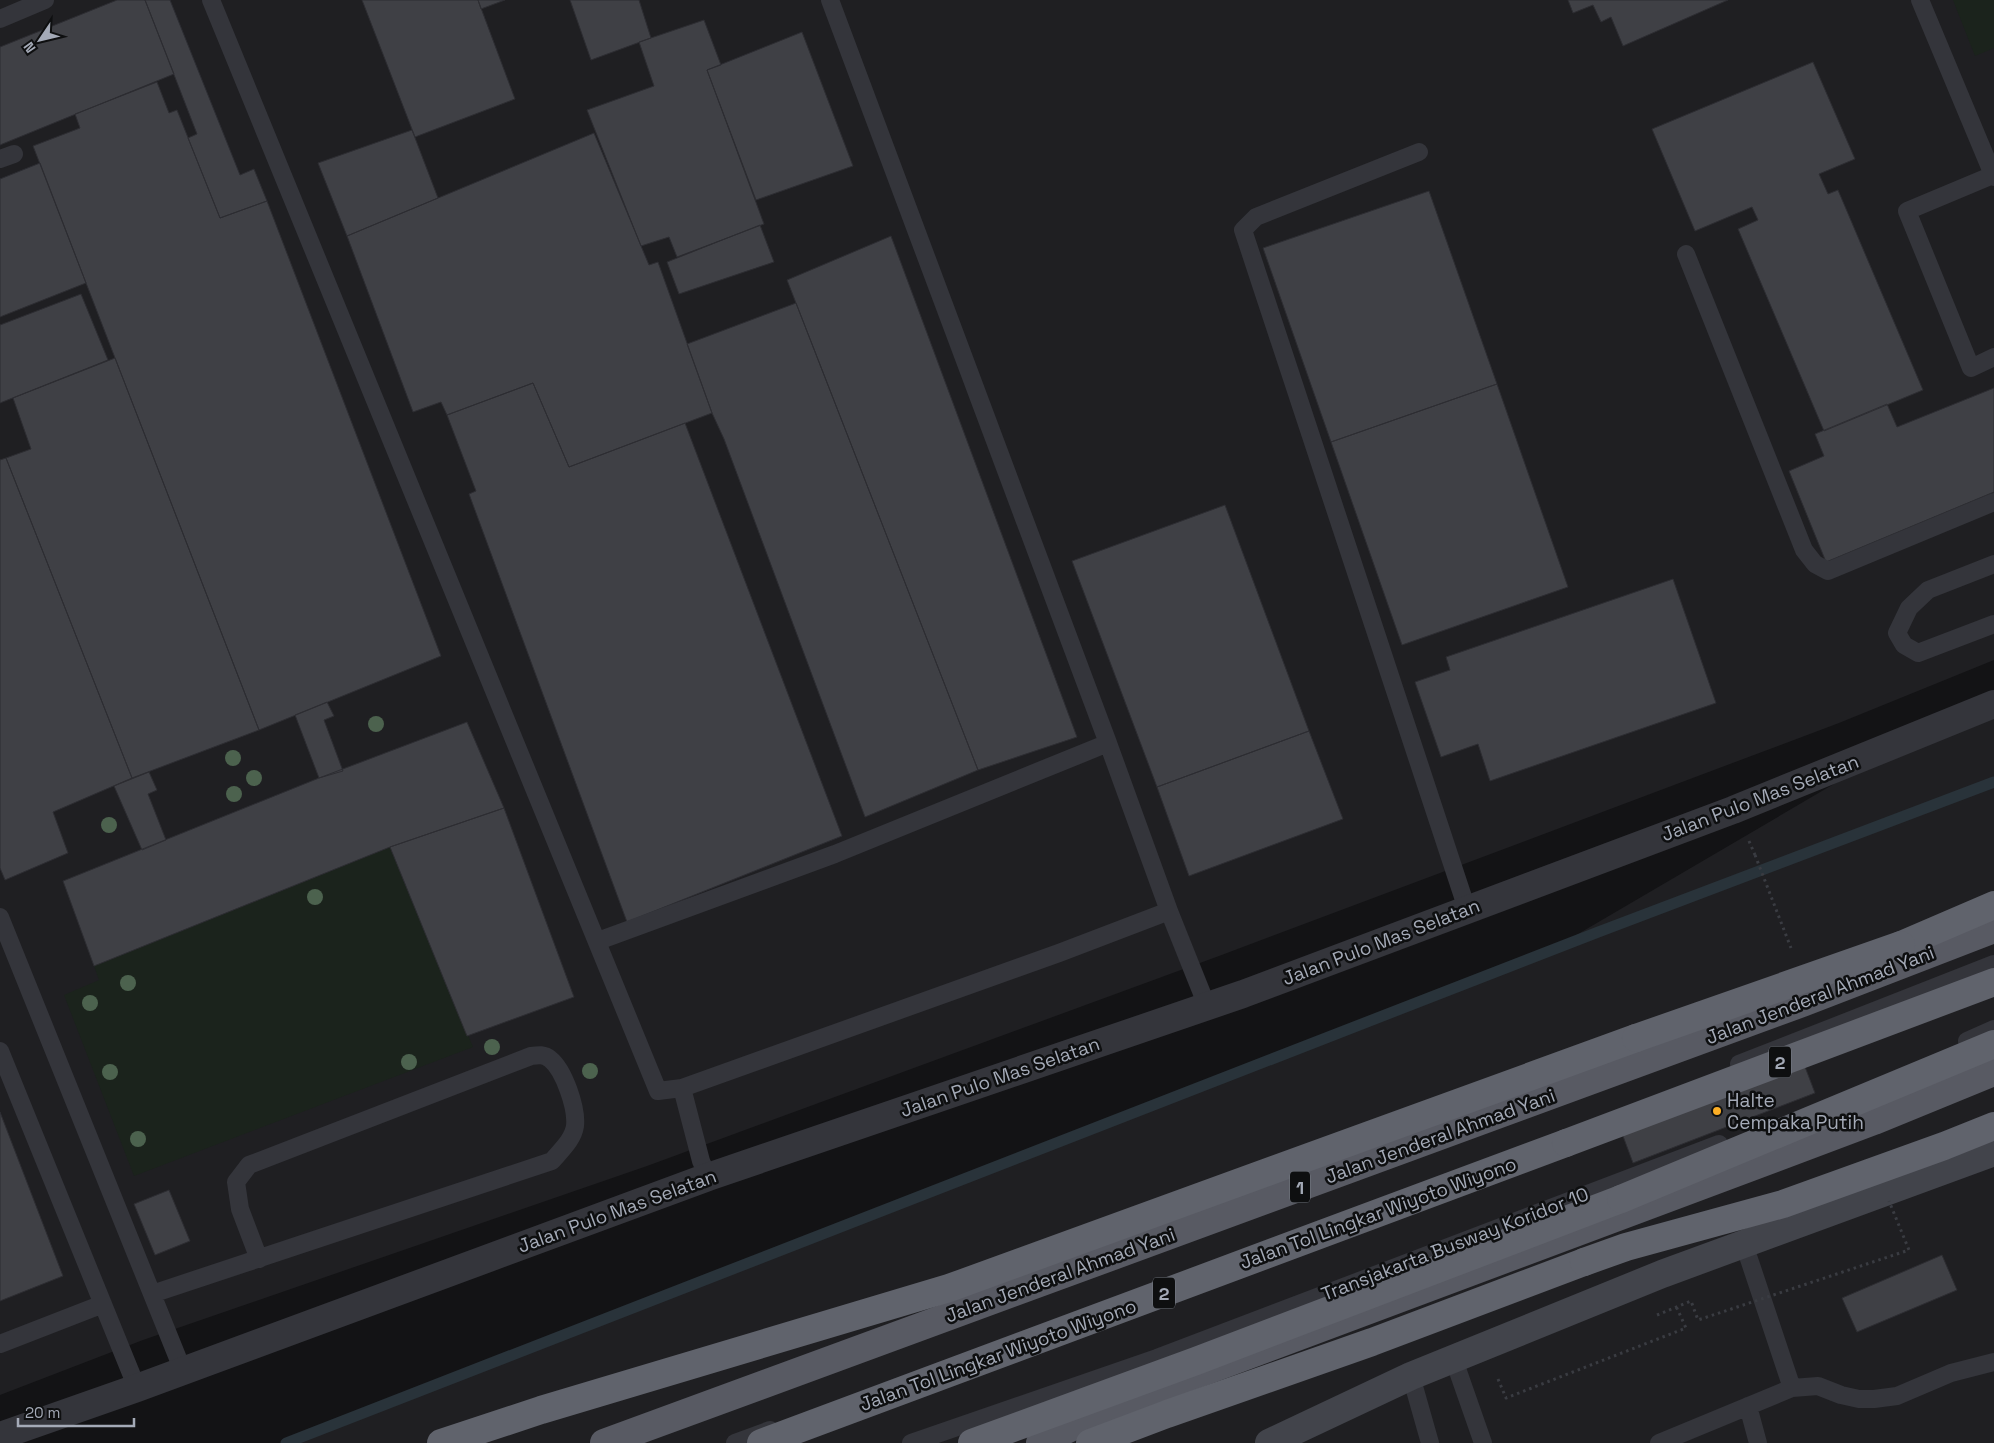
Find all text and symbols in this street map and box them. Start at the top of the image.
north arrow [15,15,65,65]
text: N [19,38,39,56]
street label: Jalan Pulo Mas Selatan [1658,749,1862,847]
street label: Jalan Pulo Mas Selatan [1279,893,1483,991]
street label: Jalan Jenderal Ahmad Yani [1702,940,1938,1050]
street label: Jalan Pulo Mas Selatan [897,1031,1103,1123]
road number: 2 [1769,1046,1791,1078]
street label: Jalan Jenderal Ahmad Yani [1322,1083,1558,1189]
place label: Halte Cempaka Putih [1727,1088,1864,1135]
marker: Halte Cempaka Putih [1711,1105,1723,1117]
street label: Jalan Tol Lingkar Wiyoto Wiyono [1236,1151,1520,1275]
street label: Jalan Pulo Mas Selatan [514,1163,720,1259]
road number: 1 [1290,1172,1310,1202]
street label: Transjakarta Busway Koridor 10 [1318,1181,1592,1307]
street label: Jalan Jenderal Ahmad Yani [942,1222,1178,1328]
road number: 2 [1153,1278,1175,1309]
street label: Jalan Tol Lingkar Wiyoto Wiyono [856,1293,1140,1417]
scale bar [18,1396,134,1428]
text: 20 m [25,1403,60,1422]

